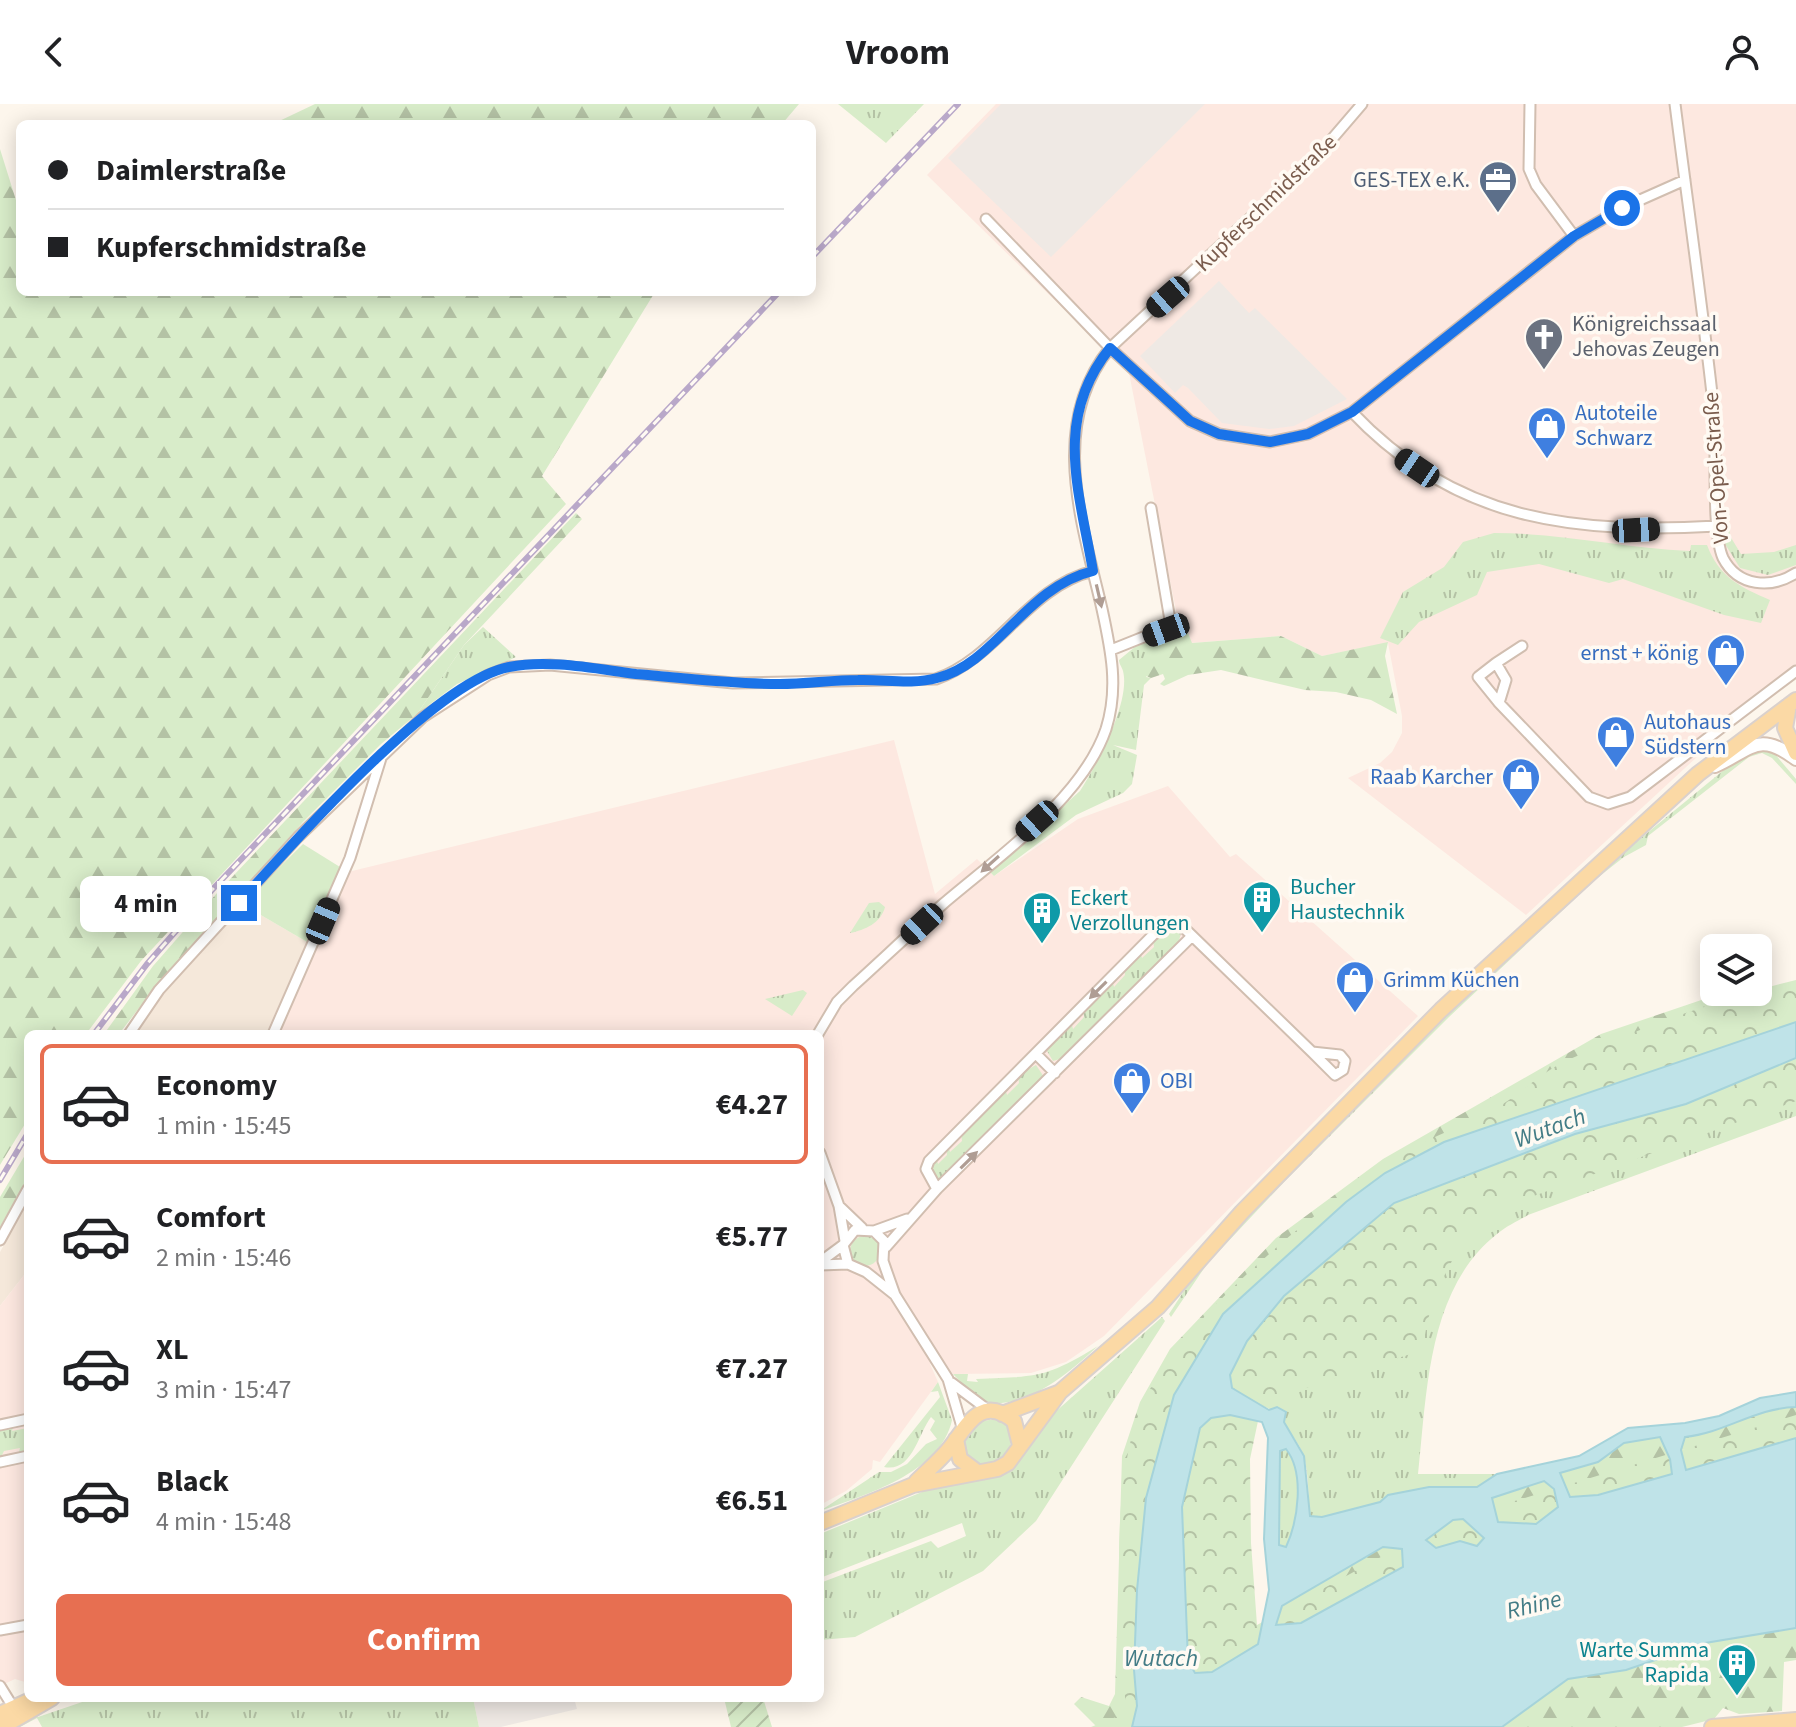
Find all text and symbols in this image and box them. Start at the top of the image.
text: Vroom [846,27,950,78]
icon: back [32,30,76,74]
icon: person [1720,30,1764,74]
street label: Kupferschmidstraße [1188,127,1344,279]
text: Daimlerstraße [96,149,286,192]
office icon: GES-TEX e.K. [1477,159,1519,214]
place label: GES-TEX e.K. [1353,164,1470,196]
route start [1604,190,1640,226]
text: Kupferschmidstraße [96,226,367,269]
car [1142,272,1194,322]
place label: Königreichssaal Jehovas Zeugen [1572,308,1720,365]
church icon: Königreichssaal Jehovas Zeugen [1523,316,1565,371]
street label: Von-Opel-Straße [1695,391,1737,545]
place label: Autoteile Schwarz [1575,397,1658,454]
shop icon: Autoteile Schwarz [1526,405,1568,460]
car [1390,445,1444,491]
car [1611,517,1661,543]
one-way arrow [1093,583,1105,608]
car [1139,611,1193,649]
shop icon: ernst + könig [1705,632,1747,687]
place label: ernst + könig [1581,637,1698,669]
place label: Autohaus Südstern [1644,706,1731,763]
shop icon: Autohaus Südstern [1595,714,1637,769]
shop icon: Raab Karcher [1500,756,1542,811]
place label: Raab Karcher [1370,761,1493,793]
car [1011,796,1063,846]
one-way arrow [980,854,999,872]
place label: Bucher Haustechnik [1290,871,1405,928]
callout: 4 min [79,875,211,931]
building icon: Bucher Haustechnik [1241,879,1283,934]
place label: Eckert Verzollungen [1070,882,1189,939]
text: 4 min [114,885,178,922]
route end [221,885,257,921]
building icon: Eckert Verzollungen [1021,890,1063,945]
car [303,894,343,948]
car [896,899,948,949]
map controls [1700,934,1772,1006]
button: layers [1700,934,1772,1006]
shop icon: Grimm Küchen [1334,959,1376,1014]
place label: Grimm Küchen [1383,964,1520,996]
one-way arrow [1089,980,1108,999]
shop icon: OBI [1111,1060,1153,1115]
text: Economy [156,1064,277,1107]
place label: OBI [1160,1065,1193,1097]
icon: car [60,1068,132,1140]
text: €4.27 [716,1083,788,1126]
water label: Wutach [1509,1099,1591,1157]
text: 1 min · 15:45 [156,1107,291,1144]
one-way arrow [959,1151,978,1170]
text: Comfort [156,1196,266,1239]
icon: car [60,1200,132,1272]
text: €5.77 [716,1215,788,1258]
text: 2 min · 15:46 [156,1239,291,1276]
text: XL [156,1328,189,1371]
icon: car [60,1332,132,1404]
text: €7.27 [716,1347,788,1390]
text: 3 min · 15:47 [156,1371,291,1408]
text: Black [156,1460,229,1503]
icon: car [60,1464,132,1536]
text: €6.51 [716,1479,788,1522]
text: 4 min · 15:48 [156,1503,291,1540]
water label: Rhine [1503,1581,1565,1629]
button: Confirm [56,1594,792,1686]
place label: Warte Summa Rapida [1580,1634,1709,1691]
water label: Wutach [1124,1641,1198,1676]
building icon: Warte Summa Rapida [1716,1642,1758,1697]

